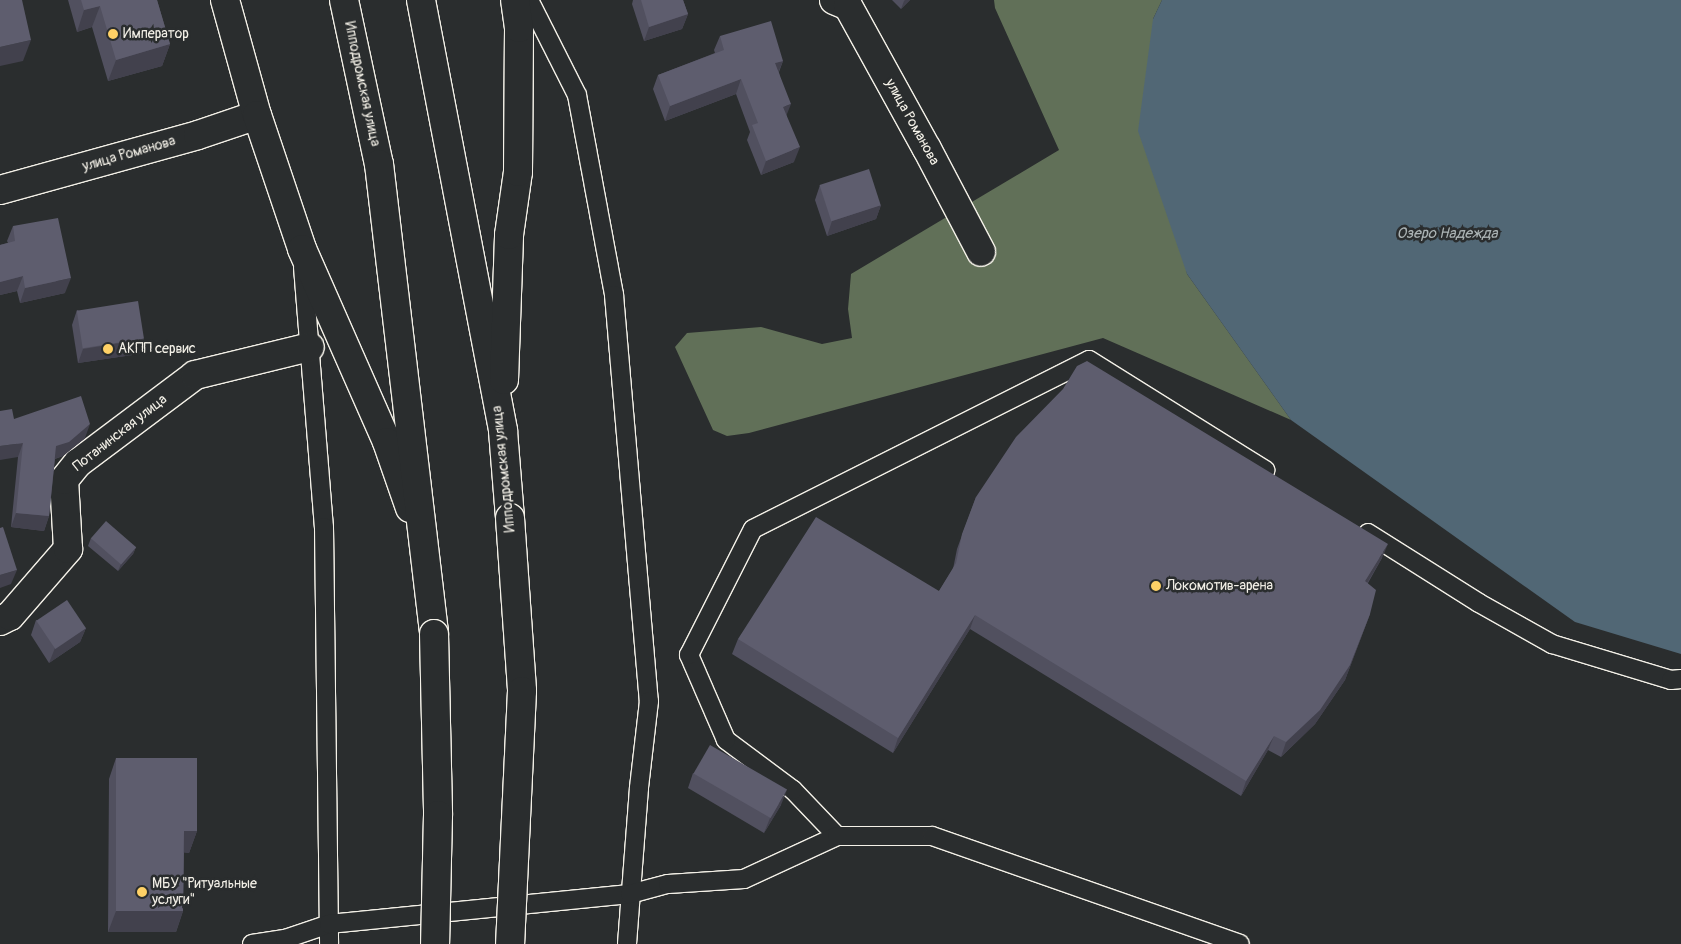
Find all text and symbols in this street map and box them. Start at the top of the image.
street label: Ипподромская улица [341,20,383,148]
place label: Император [123,26,189,42]
marker: Император [107,28,119,40]
street label: улица Романова [881,76,943,168]
street label: улица Романова [81,133,177,175]
water label: Озеро Надежда [1397,225,1497,243]
place label: АКПП сервис [118,341,196,357]
marker: АКПП сервис [102,343,114,355]
street label: Потанинская улица [70,391,170,475]
street label: Ипподромская улица [489,405,519,533]
place label: Локомотив-арена [1166,578,1273,594]
marker: Локомотив-арена [1150,580,1162,592]
place label: МБУ "Ритуальные услуги" [152,876,257,909]
marker: МБУ "Ритуальные услуги" [136,886,148,898]

